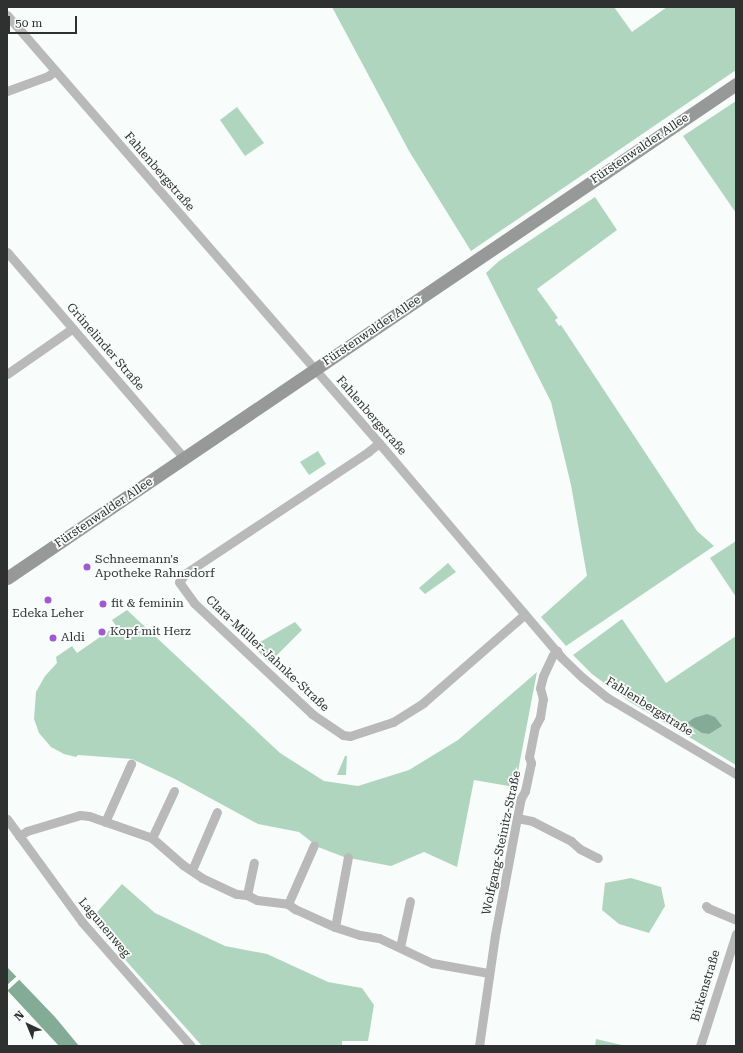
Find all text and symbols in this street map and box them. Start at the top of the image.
scale bar [10,8,79,34]
text: 50 m [15,16,42,30]
street label: Fürstenwalder Allee [588,111,692,187]
street label: Fahlenbergstraße [121,130,197,214]
street label: Fürstenwalder Allee [320,293,424,369]
street label: Grünelinder Straße [63,300,147,394]
street label: Fahlenbergstraße [333,374,409,458]
street label: Fürstenwalder Allee [52,475,156,551]
place label: Schneemann's Apotheke Rahnsdorf [95,553,215,581]
marker: Schneemann's Apotheke Rahnsdorf [82,562,92,572]
street label: Clara-Müller-Jahnke-Straße [202,593,332,715]
marker: Edeka Leher [43,595,53,605]
place label: fit & feminin [111,597,184,611]
marker: fit & feminin [98,599,108,609]
place label: Edeka Leher [12,607,84,621]
place label: Kopf mit Herz [110,625,191,639]
marker: Kopf mit Herz [97,627,107,637]
place label: Aldi [61,631,85,645]
marker: Aldi [48,633,58,643]
street label: Fahlenbergstraße [603,674,695,740]
street label: Wolfgang-Steinitz-Straße [480,770,524,916]
street label: Lagunenweg [75,895,133,961]
street label: Birkenstraße [688,949,724,1023]
north arrow [8,1005,48,1045]
text: N [12,1008,27,1024]

